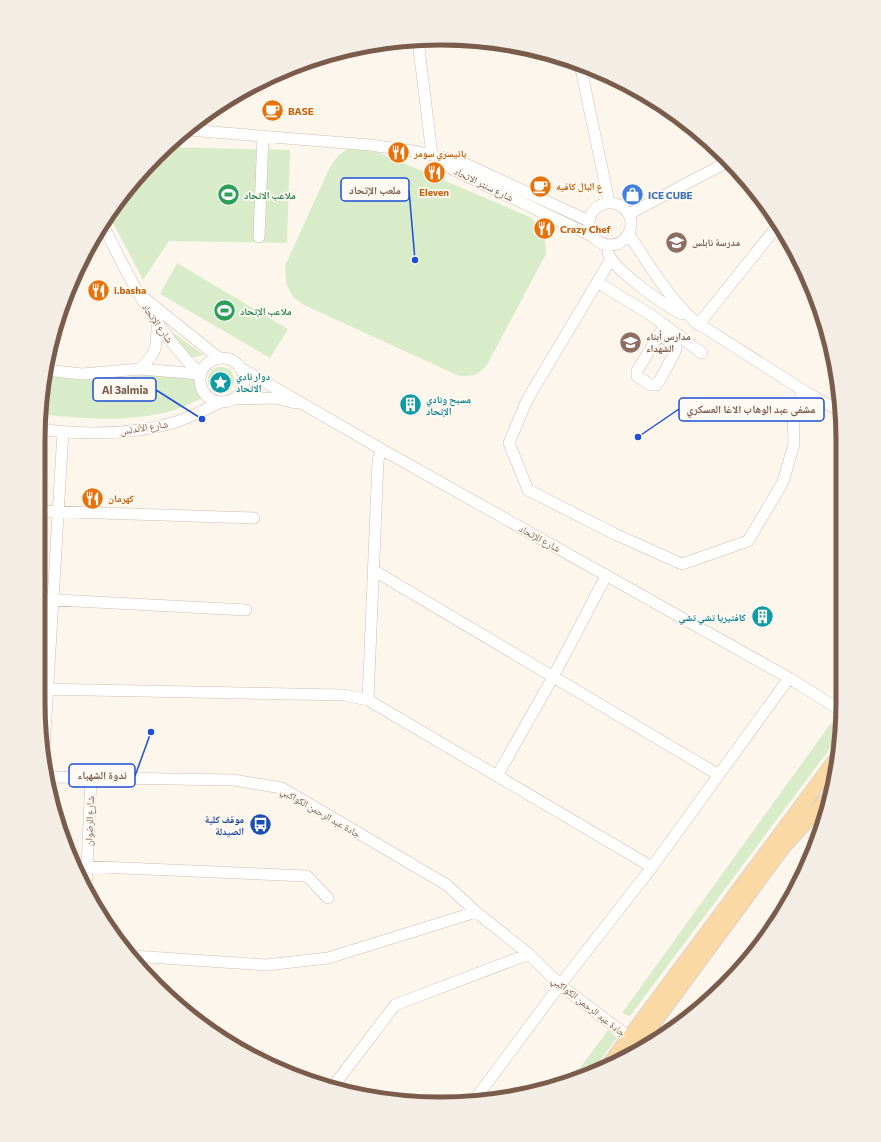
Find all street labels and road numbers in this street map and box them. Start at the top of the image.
street label: شارع سنتر الاتحاد [452,165,516,205]
street label: شارع الإتحاد [139,301,176,346]
street label: شارع الأندلس [119,417,169,438]
street label: شارع الإتحاد [517,522,563,555]
street label: جادة عبد الرحمن الكواكبي [278,784,364,842]
street label: شارع الرضوان [82,795,97,846]
street label: جادة عبد الرحمن الكواكبي [548,973,629,1041]

